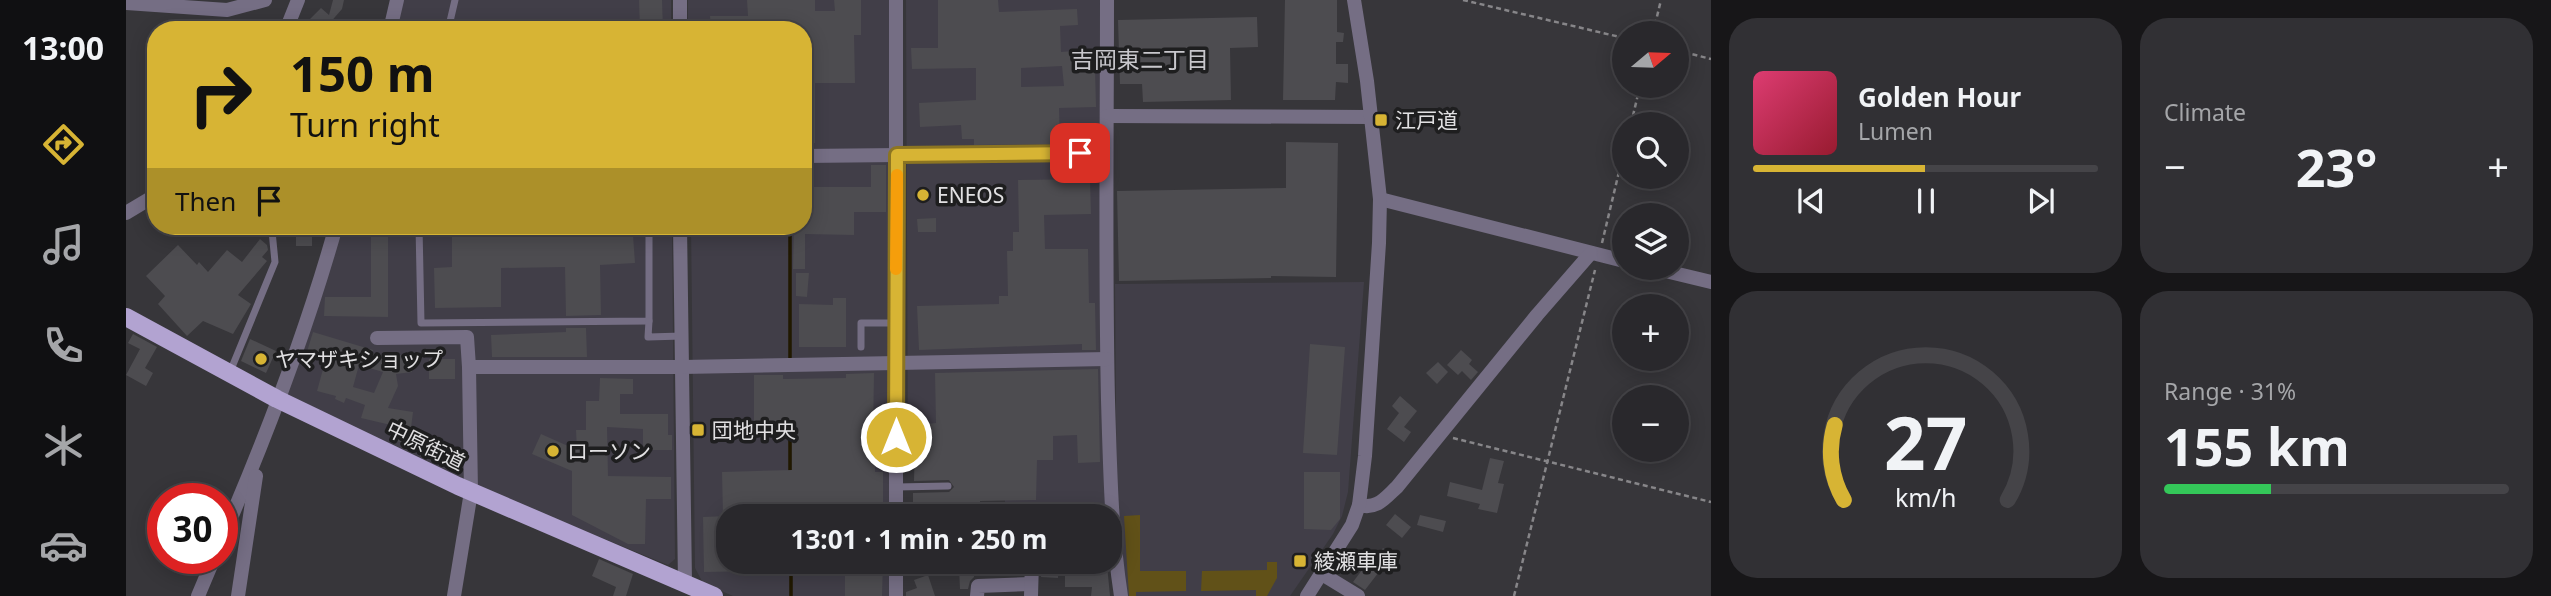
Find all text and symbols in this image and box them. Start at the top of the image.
north arrow [1612,21,1689,98]
map controls [1612,21,1689,462]
text: 13:00 [22,26,104,69]
text: 150 m [290,40,435,106]
district label: 吉岡東二丁目 [1071,43,1209,75]
icon: right [175,49,266,140]
text: Golden Hour [1858,79,2021,115]
text: Climate [2164,96,2246,128]
text: Turn right [290,103,440,146]
place label: 江戸道 [1395,106,1458,134]
marker: 江戸道 [1373,112,1389,128]
button: search [1612,112,1689,189]
text: Lumen [1858,115,1933,147]
icon: directions [39,120,88,169]
pin [1050,123,1110,183]
text: 23° [2296,131,2377,202]
icon: arrive [1061,134,1099,172]
text: − [2164,140,2186,192]
text: + [2487,140,2509,192]
place label: ENEOS [937,181,1004,209]
icon: arrive [250,182,288,220]
icon: previous [1792,182,1830,220]
icon: pause [1907,182,1945,220]
icon: next [2022,182,2060,220]
text: Then [175,183,236,219]
marker: ENEOS [915,187,931,203]
button: layers [1612,203,1689,280]
icon: music [39,220,88,269]
button: + [1612,294,1689,371]
icon: phone [39,321,88,370]
place label: ヤマザキショップ [275,345,443,373]
marker: ヤマザキショップ [253,351,269,367]
text: Range · 31% [2164,375,2296,407]
button: − [1612,385,1689,462]
text: 27 [1884,393,1967,492]
position arrow [859,400,933,474]
text: 155 km [2164,410,2350,481]
street label: 中原街道 [382,414,470,476]
place label: 団地中央 [712,416,796,444]
icon: climate [39,421,88,470]
marker: 団地中央 [690,422,706,438]
place label: ローソン [567,437,651,465]
marker: ローソン [545,443,561,459]
text: km/h [1895,480,1956,514]
speed limit sign: 30 [147,483,238,574]
icon: car [39,521,88,570]
text: 13:01 · 1 min · 250 m [791,521,1047,557]
place label: 綾瀬車庫 [1314,547,1398,575]
marker: 綾瀬車庫 [1292,553,1308,569]

